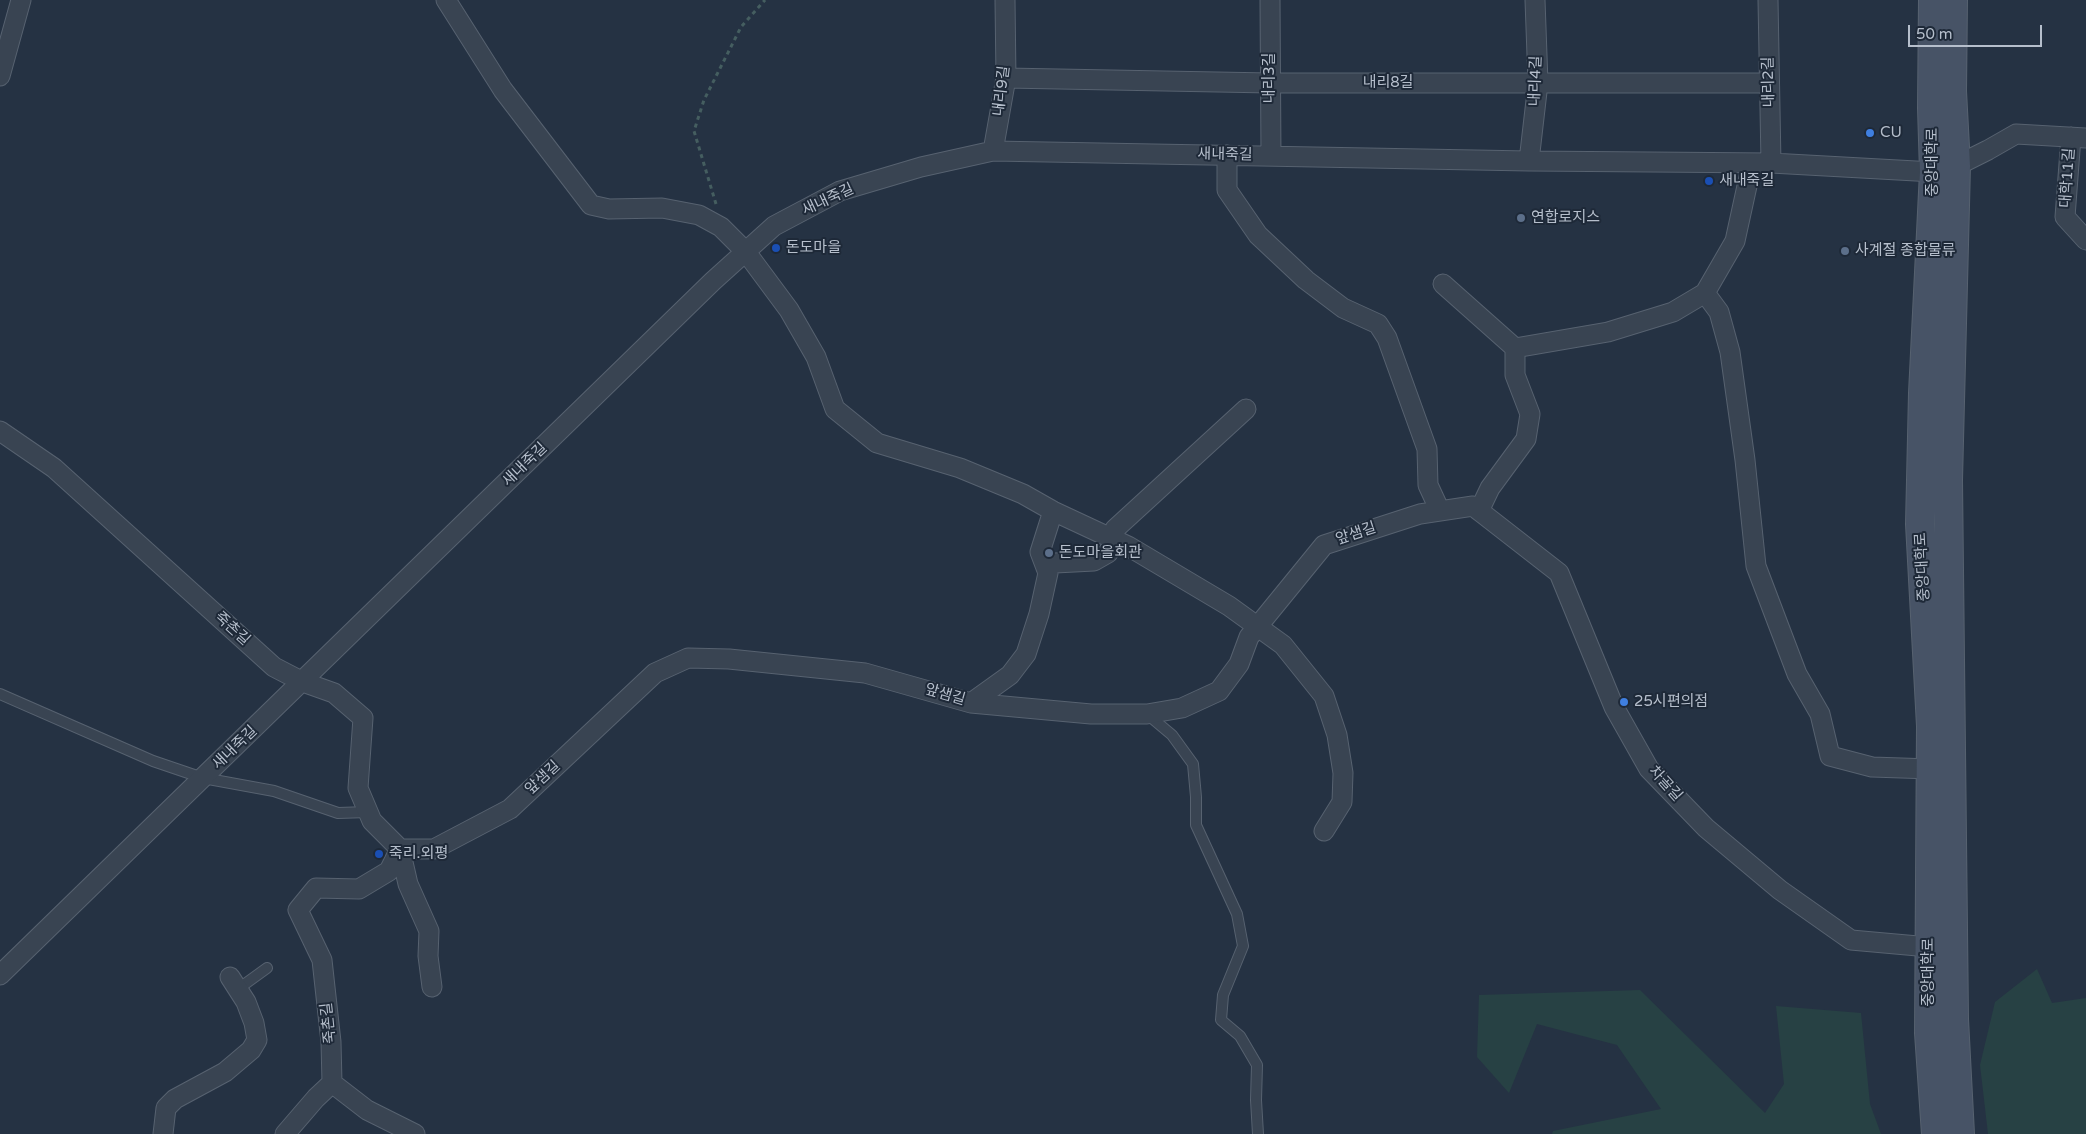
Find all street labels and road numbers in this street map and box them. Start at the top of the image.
street label: 내리3길 [1261,53,1279,103]
street label: 내리4길 [1526,55,1546,107]
street label: 내리2길 [1760,56,1778,108]
street label: 내리9길 [990,65,1014,117]
street label: 내리8길 [1363,74,1413,92]
street label: 중앙대학로 [1924,128,1942,196]
street label: 새내죽길 [1197,146,1253,164]
street label: 대학11길 [2057,147,2079,209]
street label: 새내죽길 [799,180,857,220]
street label: 새내죽길 [499,439,551,491]
street label: 앞샘길 [1334,519,1378,549]
street label: 중앙대학로 [1912,532,1934,602]
street label: 죽촌길 [211,608,253,650]
street label: 앞샘길 [923,681,967,709]
street label: 새내죽길 [209,722,261,774]
street label: 앞샘길 [522,757,564,799]
street label: 차골길 [1644,763,1686,805]
street label: 중앙대학로 [1920,938,1938,1006]
street label: 죽촌길 [318,1001,340,1045]

